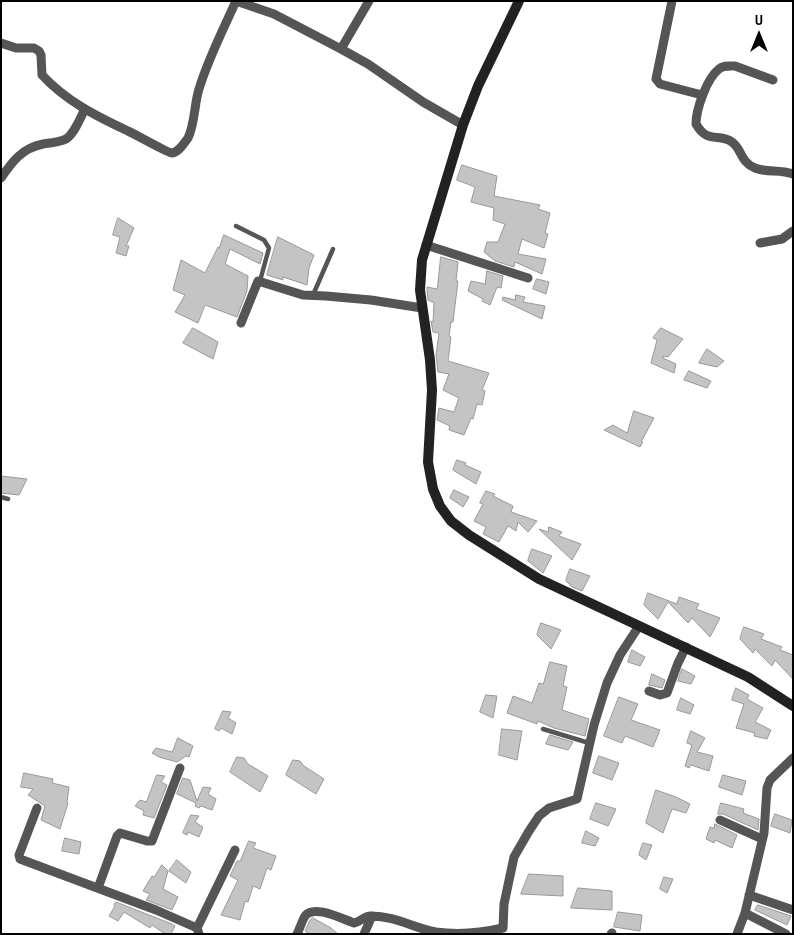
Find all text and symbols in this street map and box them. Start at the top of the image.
north arrow [734,10,784,60]
text: U [755,11,763,29]

